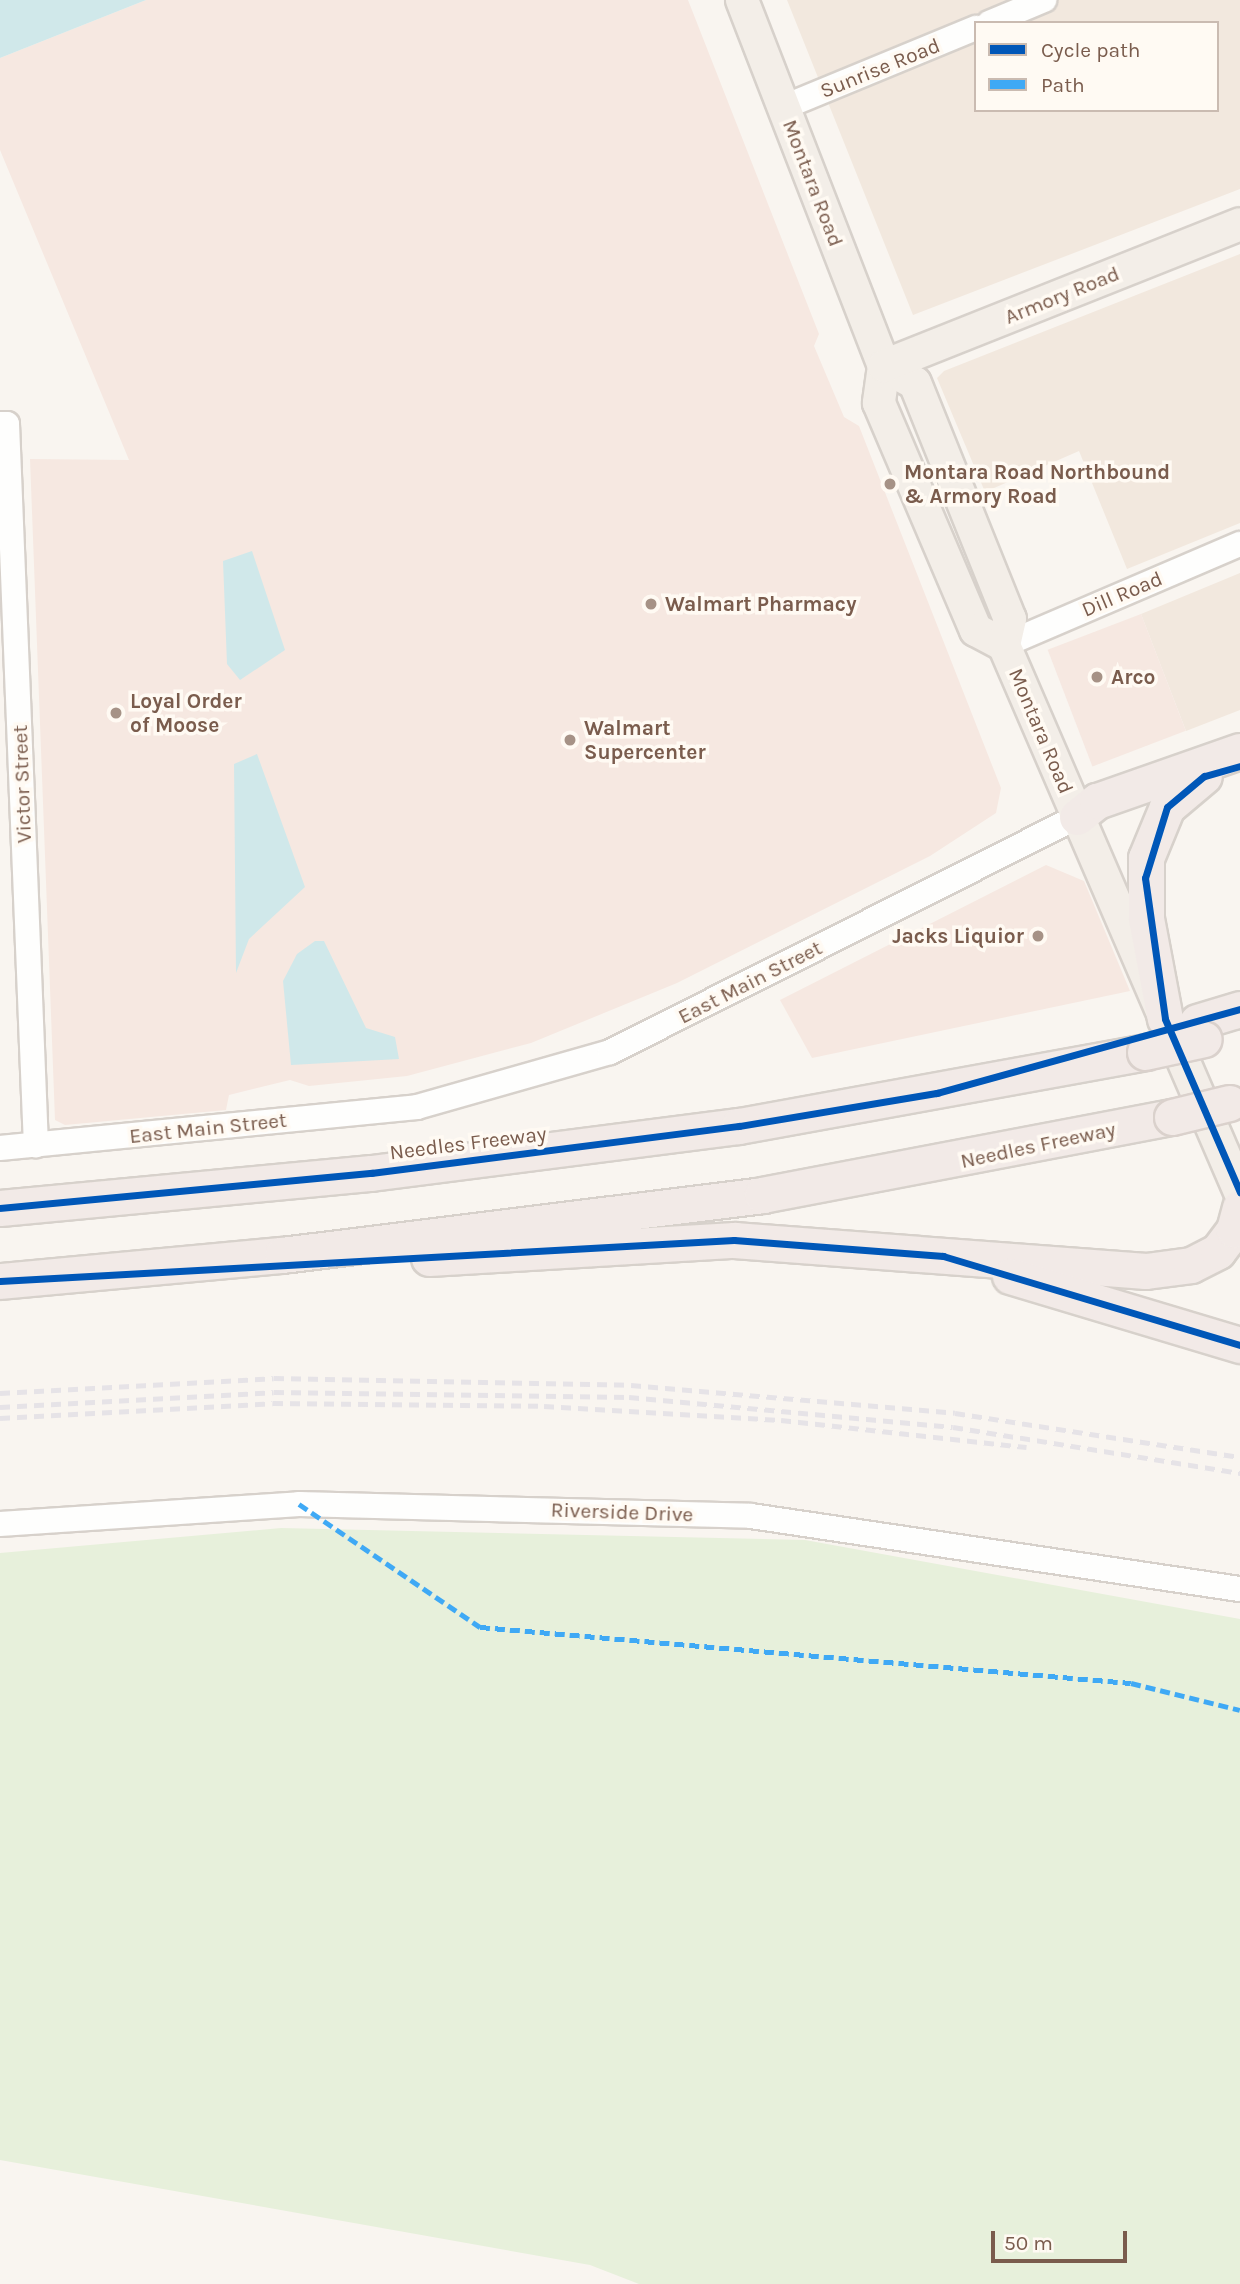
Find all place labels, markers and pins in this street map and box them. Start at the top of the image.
place label: Montara Road Northbound & Armory Road [904,459,1170,509]
marker: Montara Road Northbound & Armory Road [882,476,898,492]
place label: Walmart Pharmacy [665,591,856,617]
marker: Walmart Pharmacy [643,596,659,612]
place label: Arco [1111,664,1155,690]
marker: Arco [1089,669,1105,685]
place label: Loyal Order of Moose [130,688,242,738]
marker: Loyal Order of Moose [108,705,124,721]
place label: Walmart Supercenter [584,715,706,765]
marker: Walmart Supercenter [562,732,578,748]
place label: Jacks Liquior [892,923,1024,949]
marker: Jacks Liquior [1030,928,1046,944]

